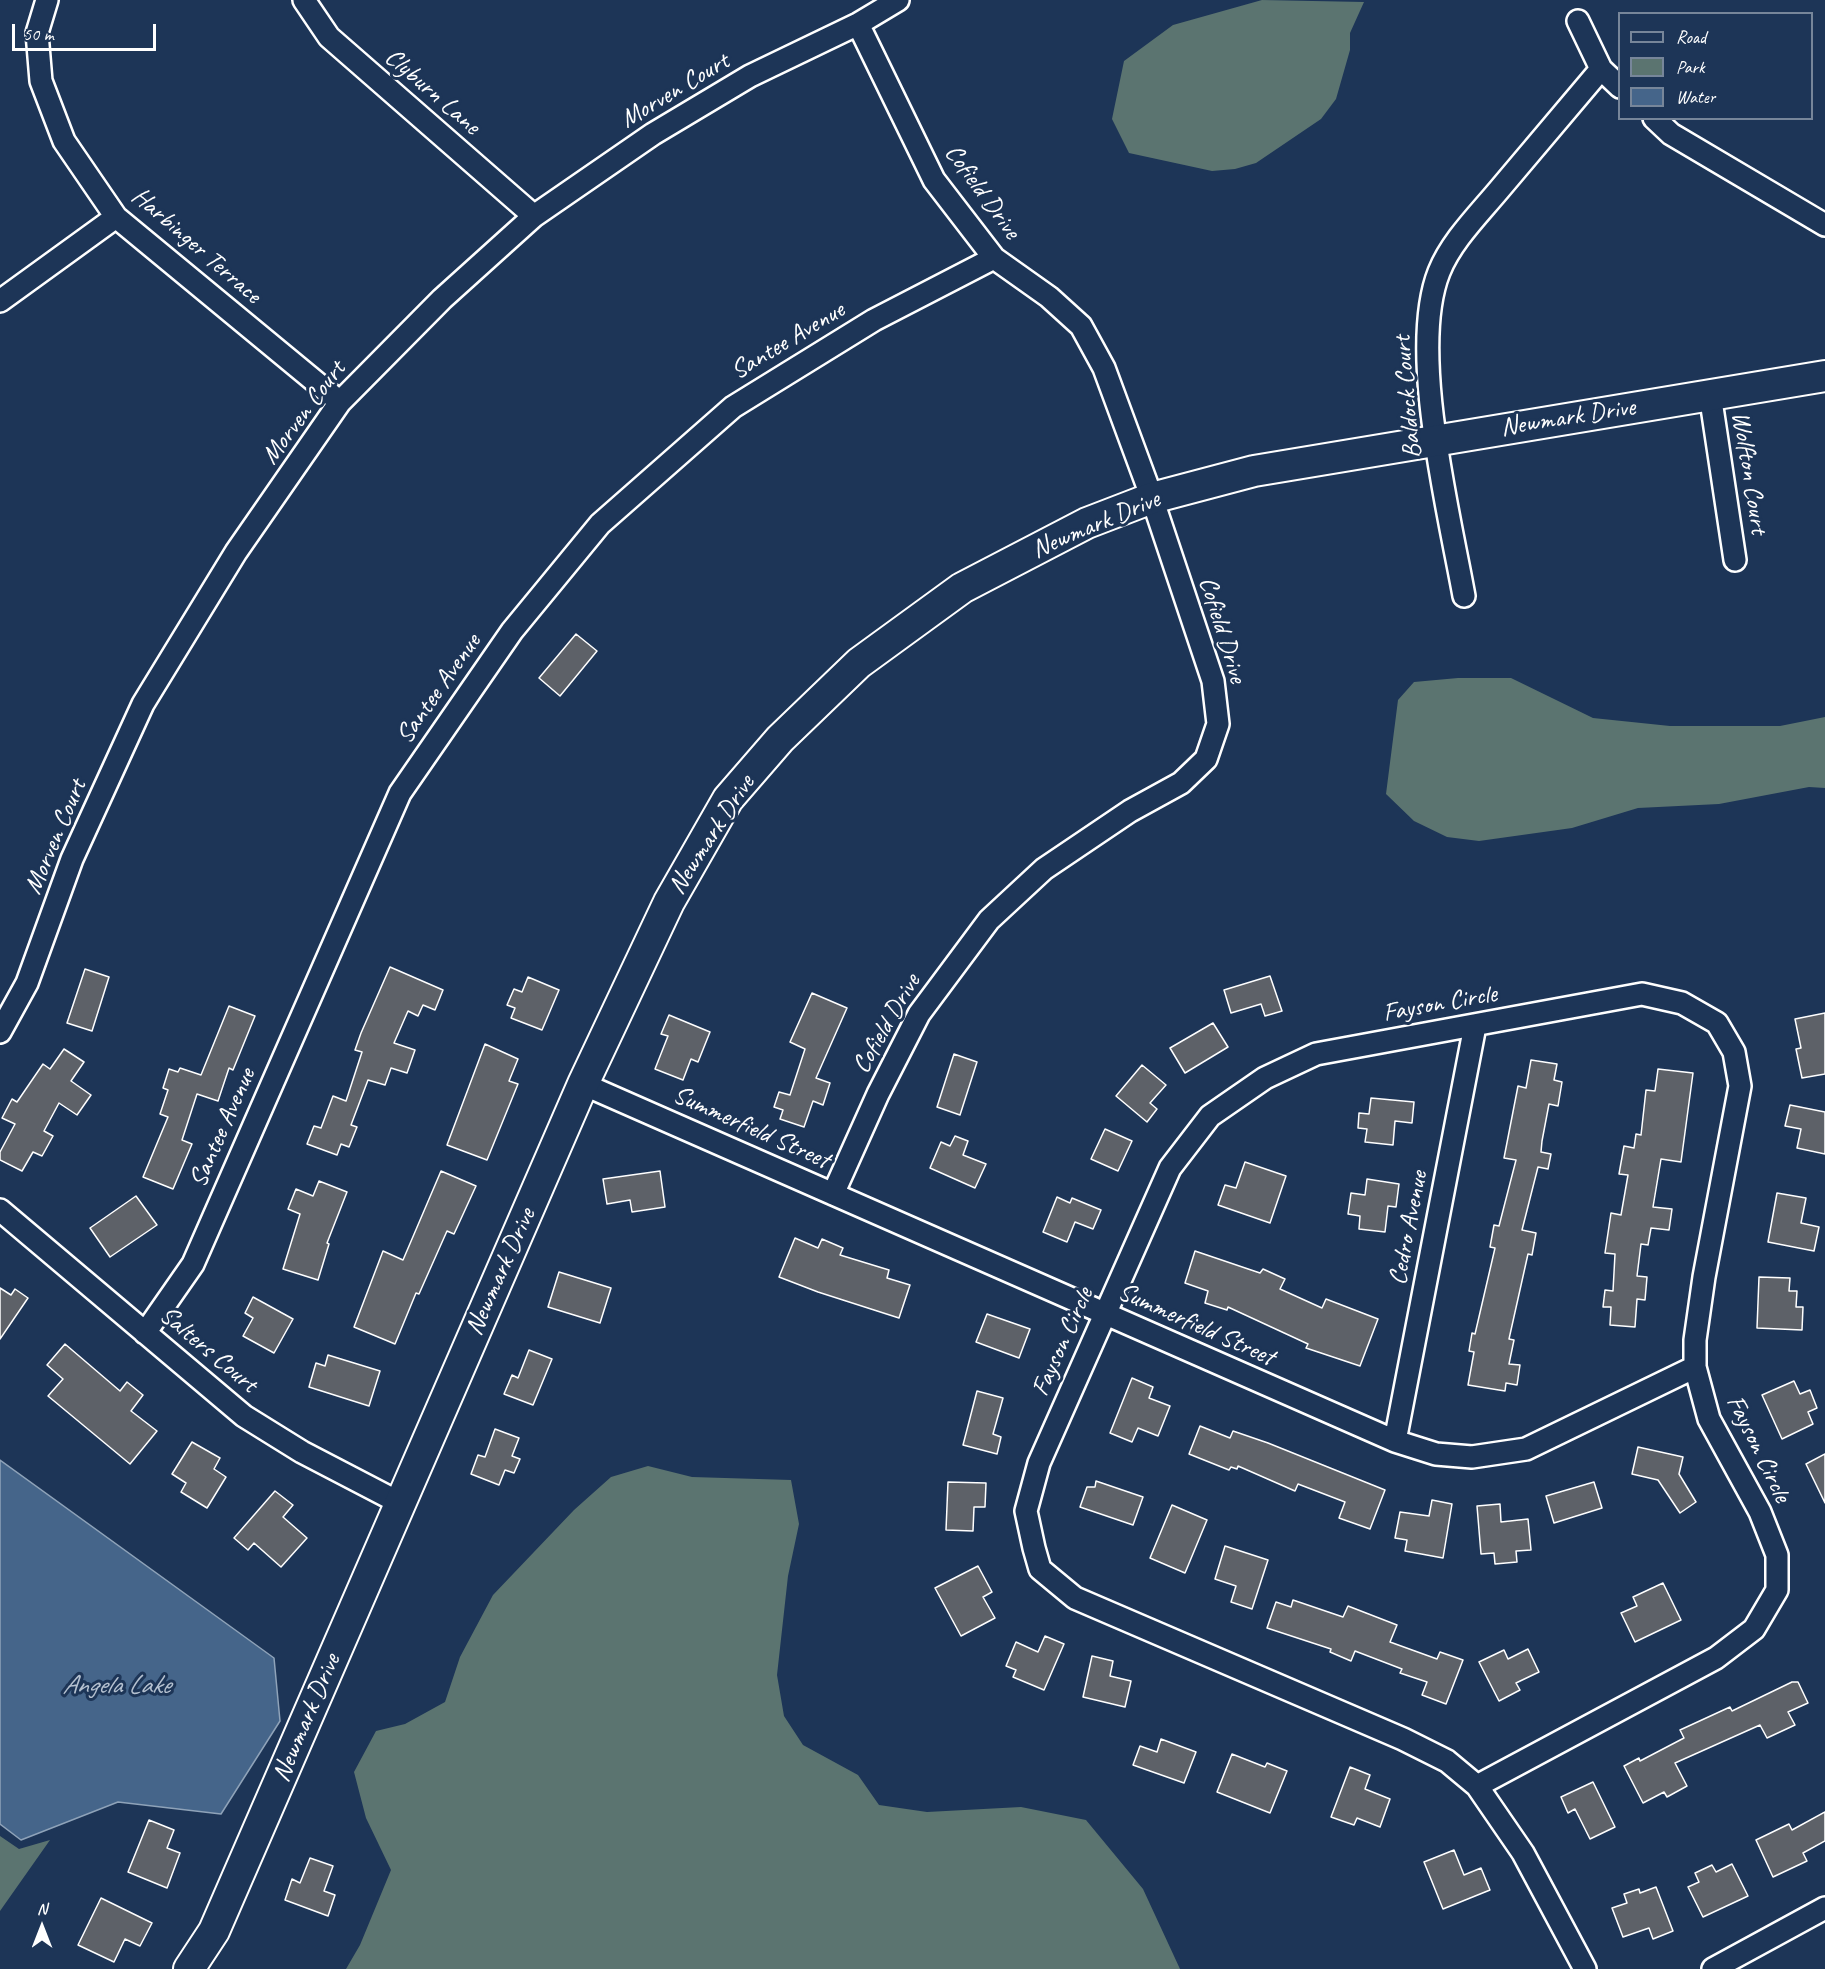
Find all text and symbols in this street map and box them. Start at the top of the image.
scale bar [15,12,159,50]
legend [1618,12,1813,120]
text: 50 m [23,23,54,45]
text: Road [1676,26,1706,48]
street label: Clyburn Lane [378,42,486,142]
street label: Morven Court [615,46,735,136]
text: Park [1676,56,1705,78]
text: Water [1676,86,1715,108]
street label: Cofield Drive [937,139,1027,245]
street label: Harbinger Terrace [125,181,267,311]
street label: Santee Avenue [726,295,850,387]
street label: Baldock Court [1387,334,1429,460]
street label: Morven Court [255,355,353,471]
street label: Newmark Drive [1498,392,1638,444]
street label: Wolfton Court [1724,410,1774,536]
street label: Newmark Drive [1027,484,1165,566]
street label: Cofield Drive [1191,573,1253,687]
street label: Santee Avenue [390,628,488,750]
street label: Newmark Drive [662,770,762,900]
street label: Morven Court [18,775,94,899]
street label: Cofield Drive [846,969,928,1079]
street label: Fayson Circle [1381,979,1499,1029]
street label: Santee Avenue [183,1064,263,1192]
street label: Summerfield Street [668,1080,834,1176]
street label: Cedro Avenue [1383,1168,1435,1288]
street label: Newmark Drive [459,1204,543,1340]
street label: Summerfield Street [1113,1277,1279,1373]
street label: Fayson Circle [1025,1283,1101,1401]
street label: Salters Court [152,1300,264,1400]
street label: Fayson Circle [1719,1390,1797,1508]
street label: Newmark Drive [266,1649,348,1787]
water label: Angela Lake [62,1670,170,1702]
north arrow [12,1897,72,1957]
text: N [37,1899,47,1919]

